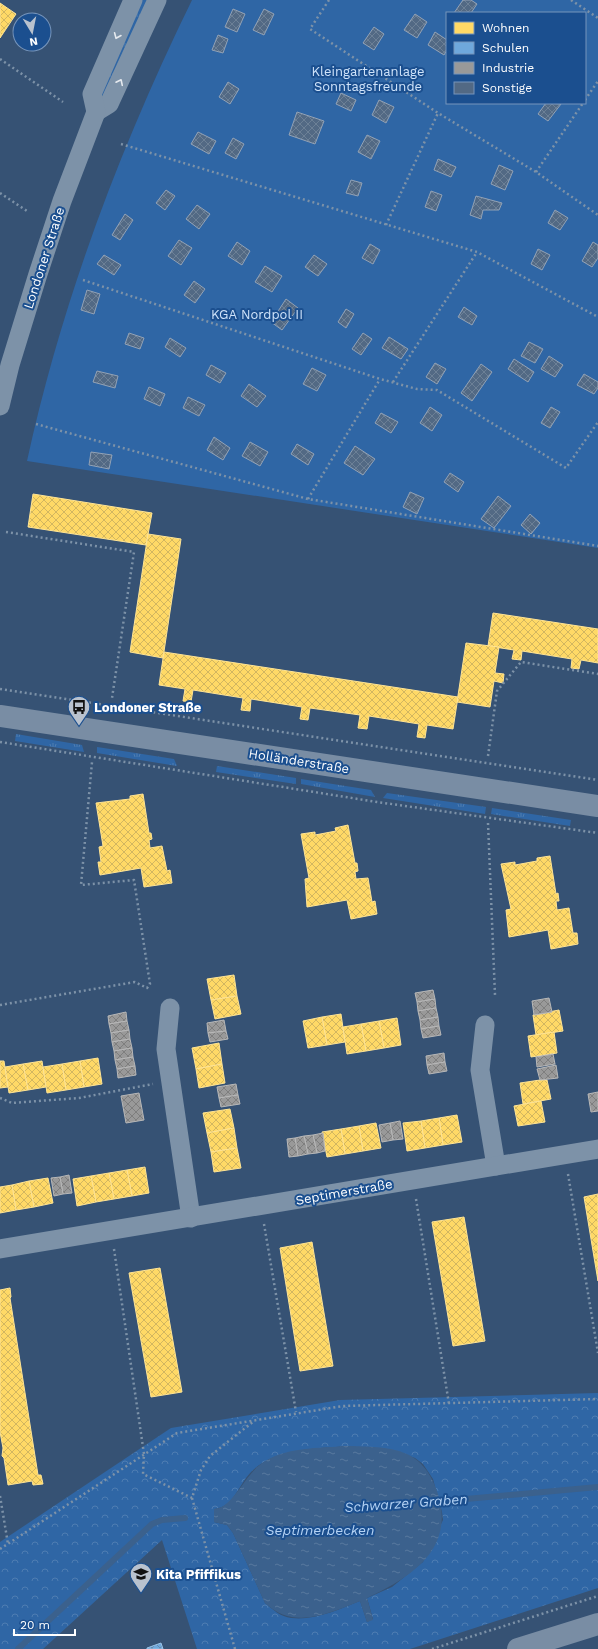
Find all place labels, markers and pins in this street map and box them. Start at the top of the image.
bus stop icon: Londoner Straße [66,694,92,727]
place label: Londoner Straße [94,700,202,715]
school or university icon: Kita Pfiffikus [128,1561,154,1594]
place label: Kita Pfiffikus [156,1567,241,1582]

